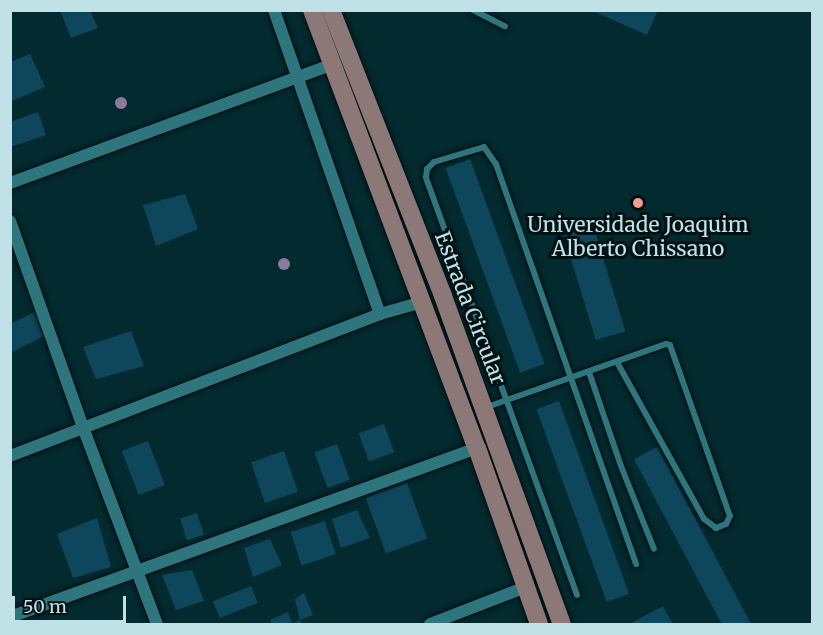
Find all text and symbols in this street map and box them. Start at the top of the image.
marker: Universidade Joaquim Alberto Chissano [631,196,645,210]
place label: Universidade Joaquim Alberto Chissano [527,212,749,262]
street label: Estrada Circular [429,228,511,388]
scale bar [15,584,129,622]
text: 50 m [23,595,67,618]

